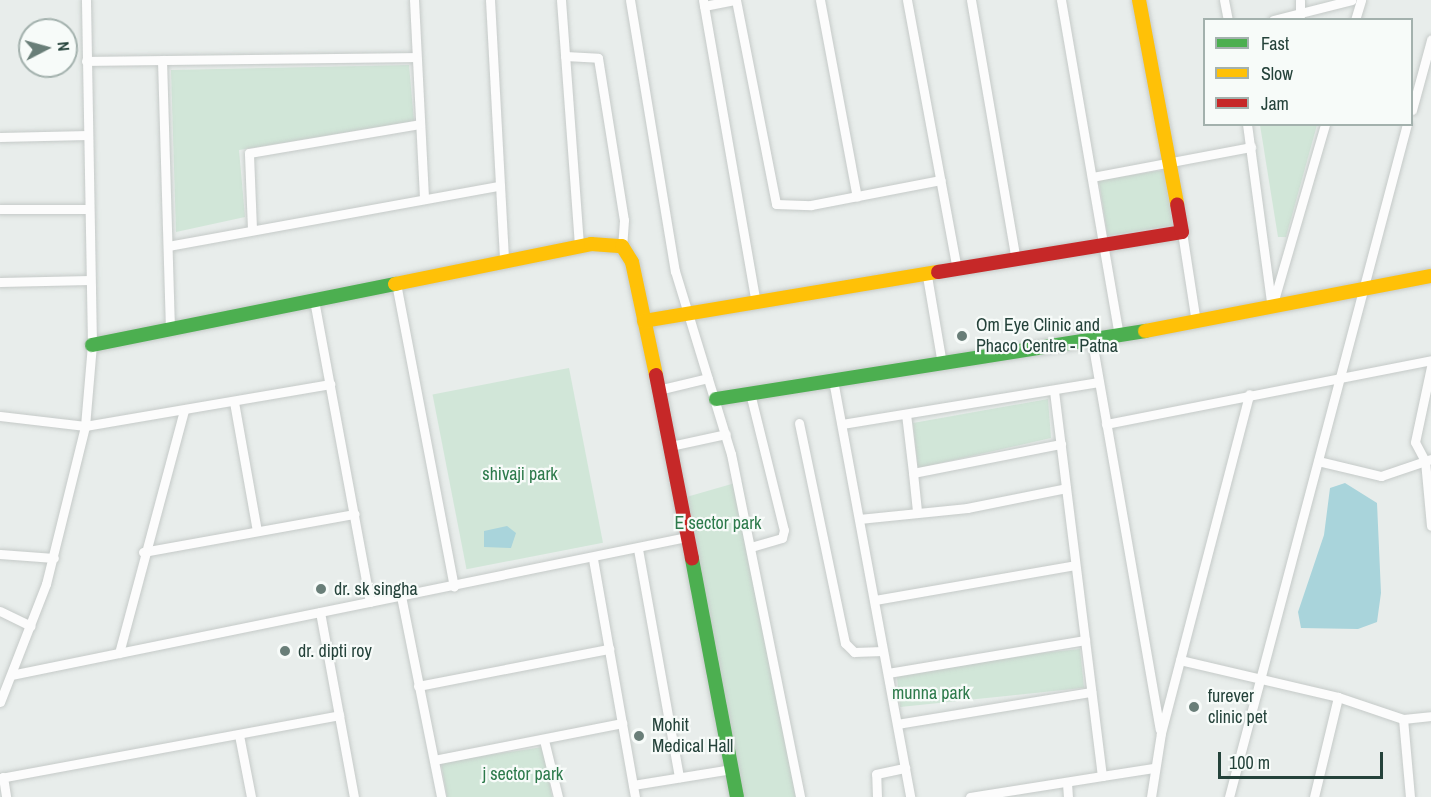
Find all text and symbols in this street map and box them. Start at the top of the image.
north arrow [18,18,78,78]
legend [1203,18,1413,126]
text: Fast [1261,31,1289,56]
text: N [52,40,75,52]
text: Slow [1261,61,1293,86]
text: Jam [1261,91,1289,116]
place label: Om Eye Clinic and Phaco Centre - Patna [976,315,1118,358]
marker: Om Eye Clinic and Phaco Centre - Patna [953,327,971,345]
park label: shivaji park [482,463,558,485]
park label: E sector park [675,512,761,534]
place label: dr. sk singha [334,578,418,600]
marker: dr. sk singha [312,580,330,598]
place label: dr. dipti roy [298,640,372,662]
marker: dr. dipti roy [276,642,294,660]
park label: munna park [892,682,970,704]
place label: furever clinic pet [1208,686,1267,728]
marker: furever clinic pet [1185,698,1203,716]
place label: Mohit Medical Hall [652,715,733,758]
marker: Mohit Medical Hall [630,727,648,745]
scale bar [1221,740,1386,778]
text: 100 m [1229,750,1270,775]
park label: j sector park [483,763,563,785]

